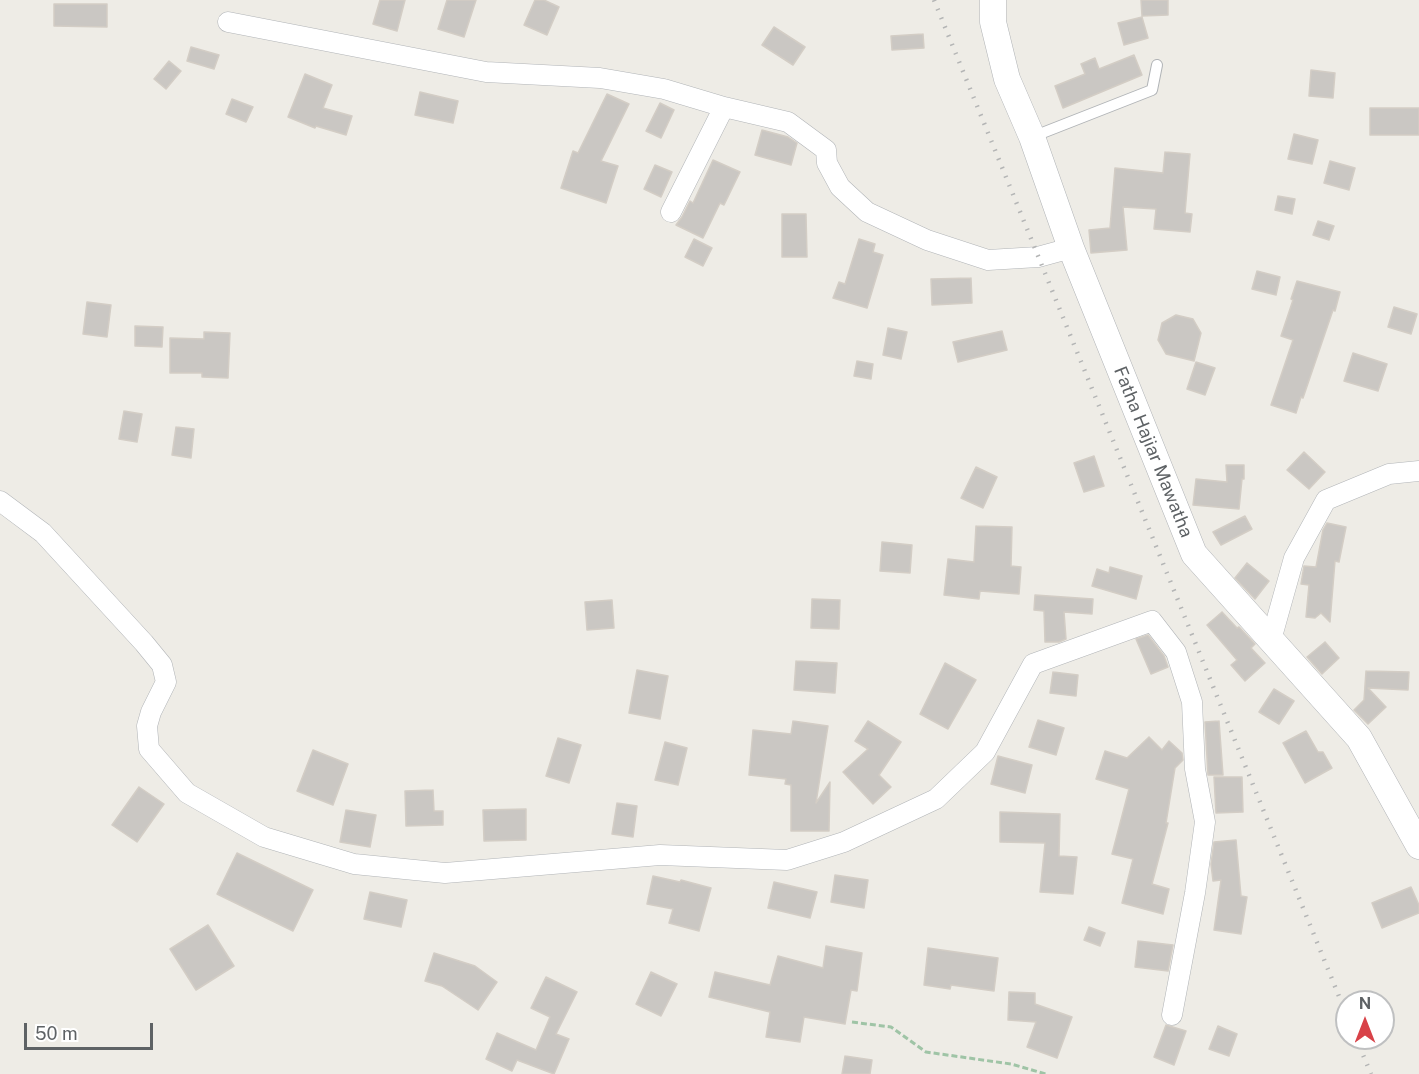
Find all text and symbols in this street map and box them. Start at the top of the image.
street label: Fatha Hajiar Mawatha [1109,363,1197,541]
north arrow [1335,990,1395,1050]
text: N [1359,994,1371,1013]
scale bar [27,1011,156,1049]
text: 50 m [35,1023,78,1044]

